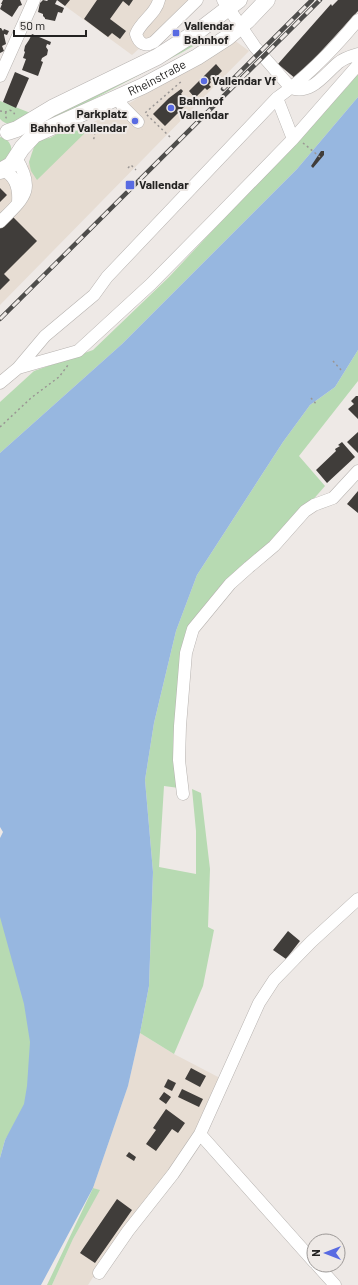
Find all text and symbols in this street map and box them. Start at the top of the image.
scale bar [14,12,86,38]
text: 50 m [20,18,45,32]
place label: Vallendar Bahnhof [184,18,234,46]
marker: Vallendar Bahnhof [171,28,181,38]
street label: Rheinstraße [125,56,188,98]
place label: Vallendar Vf [212,73,277,87]
marker: Vallendar Vf [199,76,209,86]
place label: Bahnhof Vallendar [179,93,229,121]
marker: Bahnhof Vallendar [166,103,176,113]
place label: Parkplatz Bahnhof Vallendar [30,106,127,134]
marker: Parkplatz Bahnhof Vallendar [130,116,140,126]
place label: Vallendar [139,177,189,191]
marker: Vallendar [124,179,136,191]
north arrow [306,1233,346,1273]
text: N [309,1249,322,1257]

